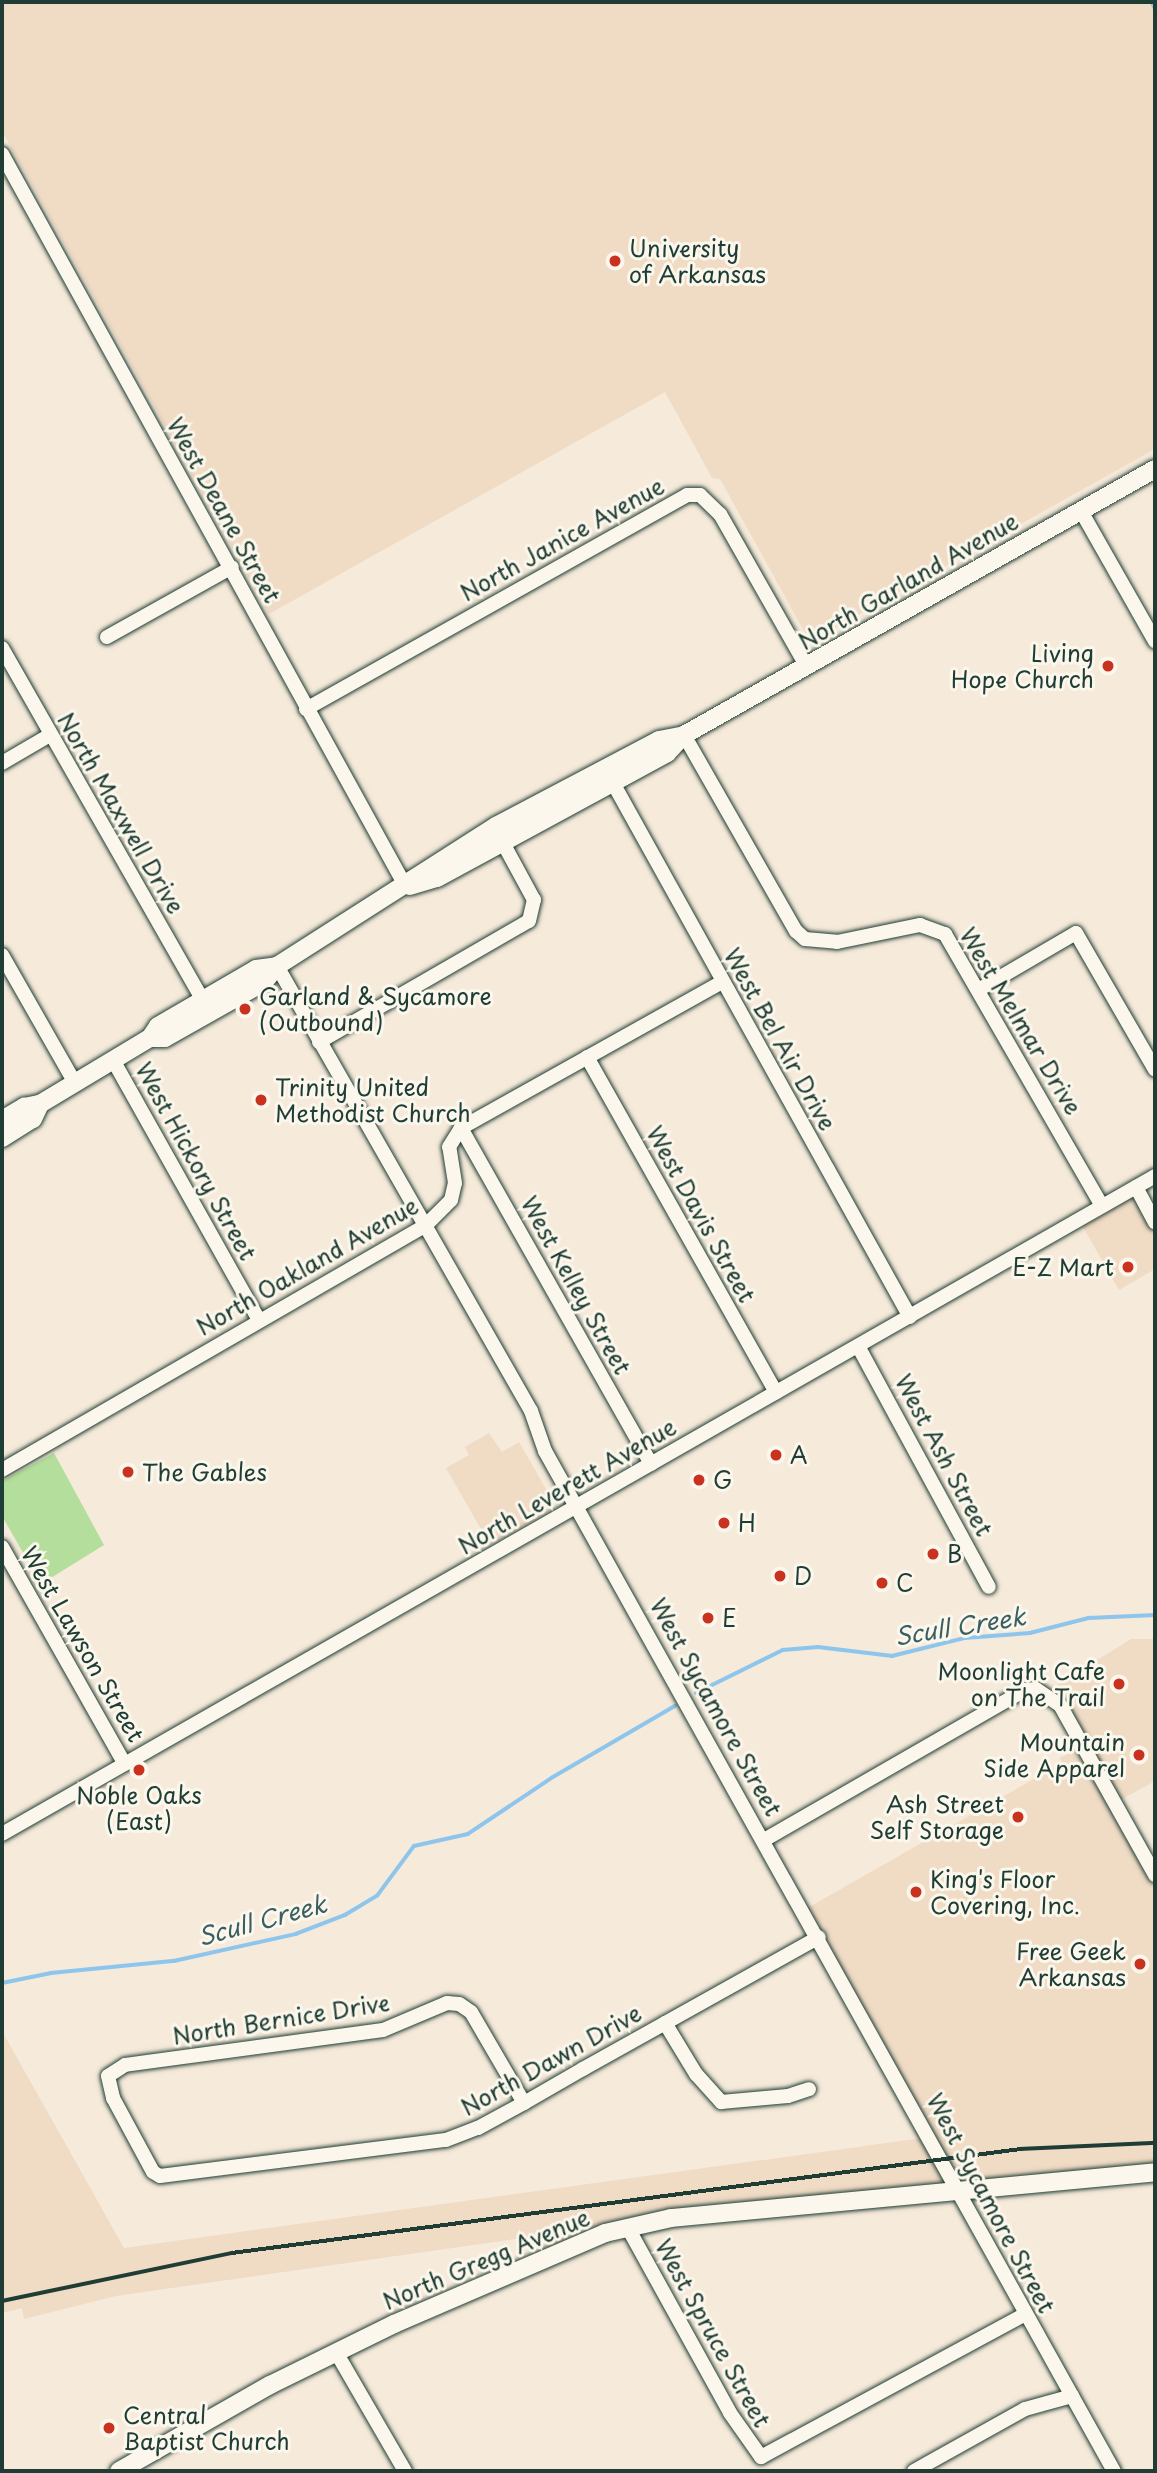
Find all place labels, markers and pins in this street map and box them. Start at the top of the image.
place label: University of Arkansas [629,234,765,288]
marker: University of Arkansas [607,253,623,269]
place label: Living Hope Church [951,639,1094,693]
marker: Living Hope Church [1100,658,1116,674]
place label: Garland & Sycamore (Outbound) [259,982,492,1036]
marker: Garland & Sycamore (Outbound) [237,1001,253,1017]
place label: Trinity United Methodist Church [275,1073,471,1127]
marker: Trinity United Methodist Church [253,1092,269,1108]
place label: E-Z Mart [1012,1253,1114,1281]
marker: E-Z Mart [1120,1259,1136,1275]
place label: A [790,1441,808,1469]
marker: A [768,1447,784,1463]
place label: The Gables [142,1458,267,1486]
marker: The Gables [120,1464,136,1480]
place label: G [713,1466,732,1494]
marker: G [691,1472,707,1488]
place label: H [738,1509,756,1537]
marker: H [716,1515,732,1531]
place label: B [947,1540,962,1568]
marker: B [925,1546,941,1562]
place label: D [794,1562,812,1590]
marker: D [772,1568,788,1584]
place label: C [896,1569,914,1597]
marker: C [874,1575,890,1591]
place label: E [722,1604,736,1632]
marker: E [700,1610,716,1626]
place label: Moonlight Cafe on The Trail [935,1657,1105,1711]
marker: Moonlight Cafe on The Trail [1111,1676,1127,1692]
place label: Mountain Side Apparel [983,1728,1125,1782]
marker: Mountain Side Apparel [1131,1747,1147,1763]
marker: Noble Oaks (East) [131,1762,147,1778]
place label: Noble Oaks (East) [76,1781,202,1835]
place label: Ash Street Self Storage [869,1790,1004,1844]
marker: Ash Street Self Storage [1010,1809,1026,1825]
place label: King's Floor Covering, Inc. [930,1865,1079,1919]
marker: King's Floor Covering, Inc. [908,1884,924,1900]
place label: Free Geek Arkansas [1013,1937,1126,1991]
marker: Free Geek Arkansas [1132,1956,1148,1972]
place label: Central Baptist Church [123,2401,291,2455]
marker: Central Baptist Church [101,2420,117,2436]

